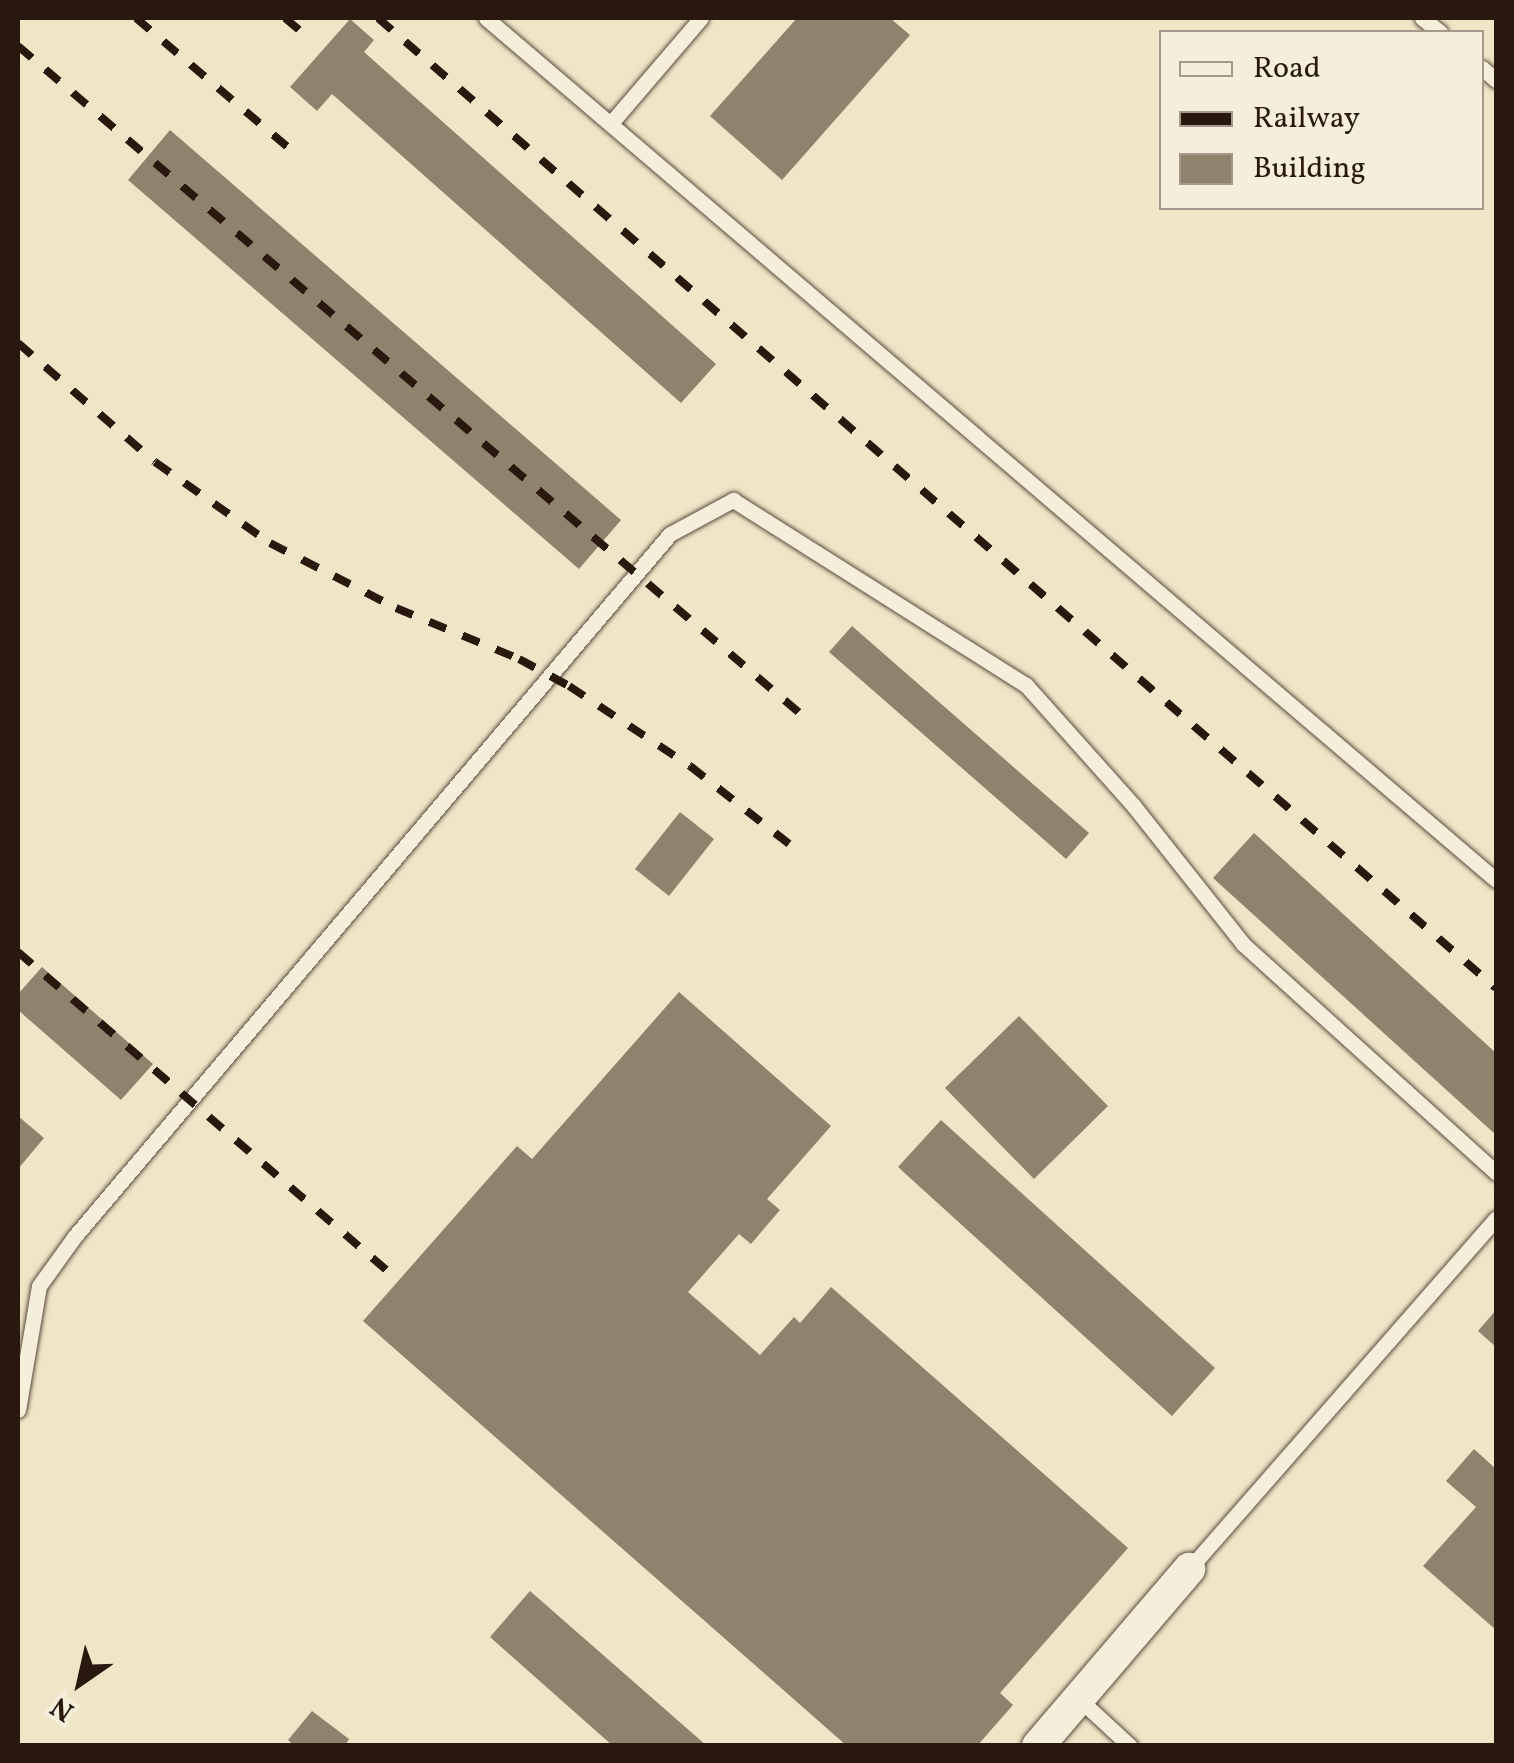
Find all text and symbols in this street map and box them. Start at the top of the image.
legend [1159,30,1484,210]
text: Road [1253,48,1321,90]
text: Railway [1253,98,1360,140]
text: Building [1253,148,1366,190]
north arrow [30,1633,130,1733]
text: N [44,1686,82,1730]

